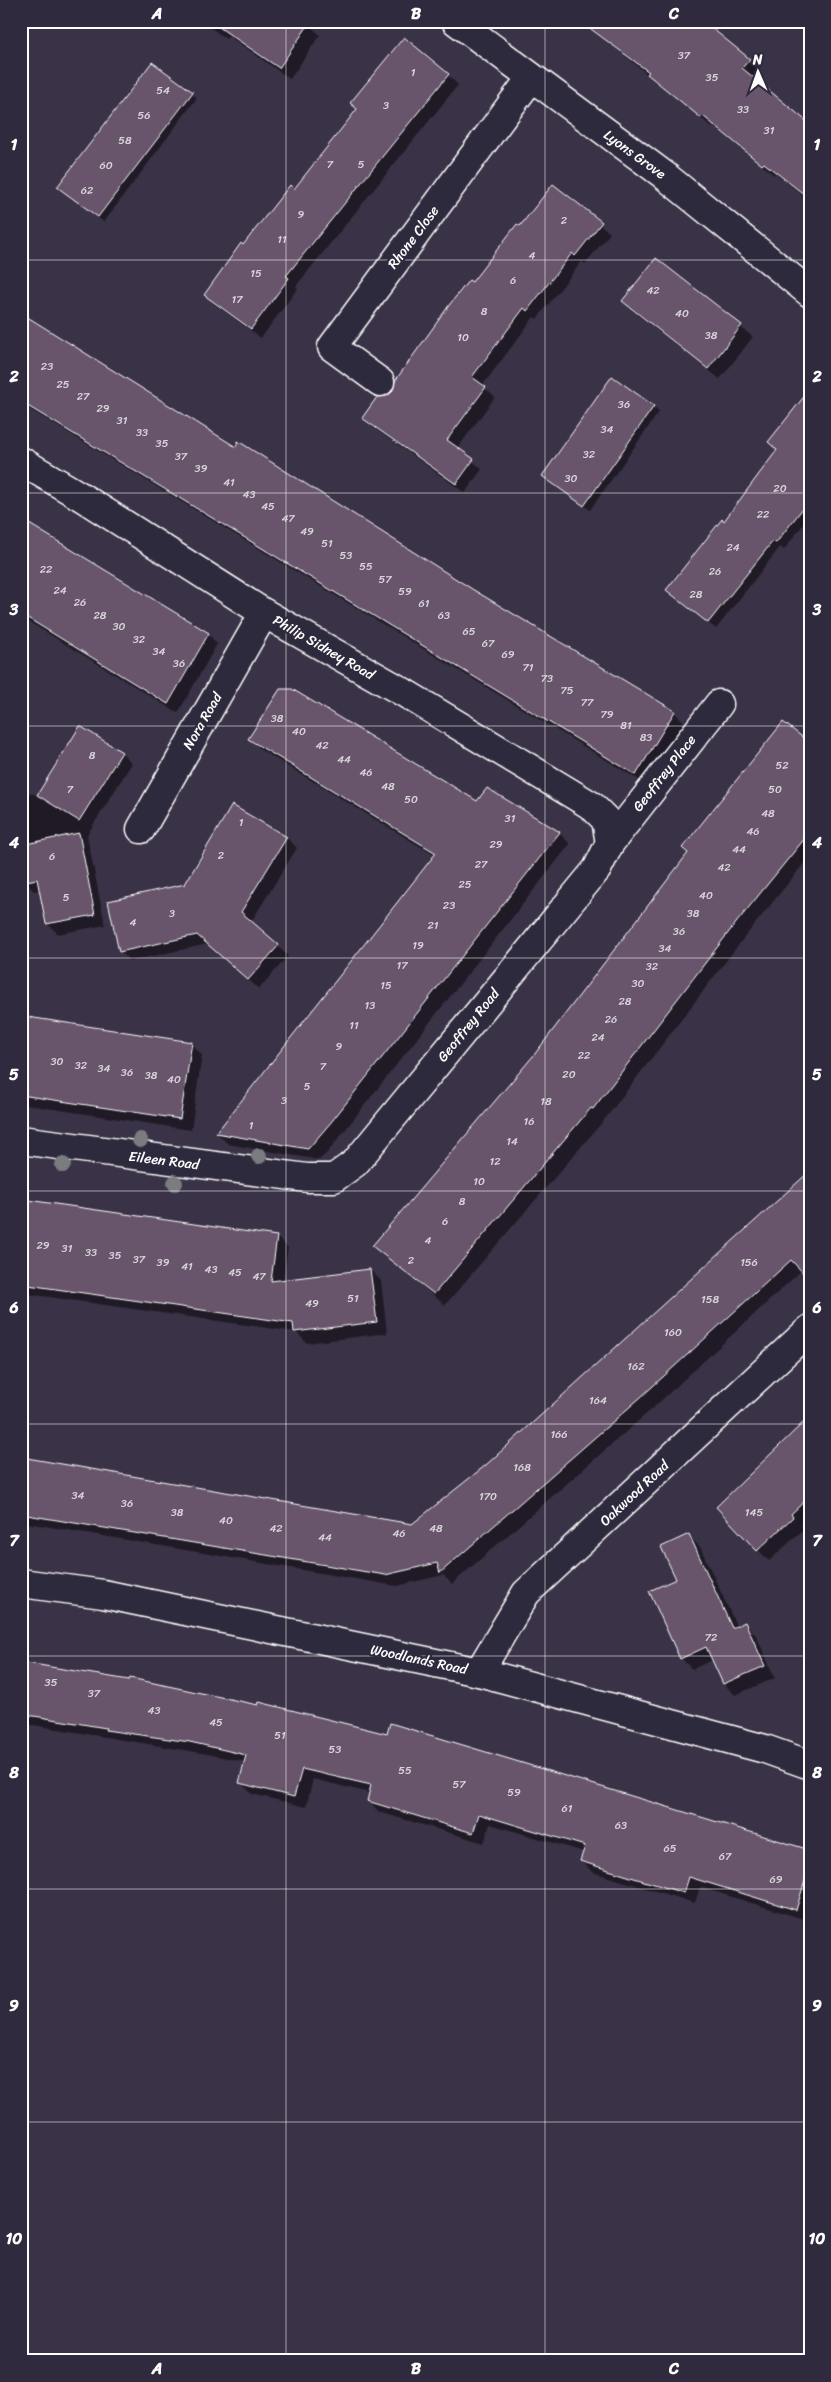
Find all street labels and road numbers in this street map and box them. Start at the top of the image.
street label: Lyons Grove [598,123,672,186]
street label: Rhone Close [381,200,446,275]
street label: Philip Sidney Road [268,608,381,688]
street label: Nora Road [176,686,230,755]
street label: Geoffrey Place [626,729,703,817]
street label: Geoffrey Road [431,982,507,1068]
street label: Eileen Road [127,1144,202,1177]
street label: Oakwood Road [594,1453,676,1533]
street label: Woodlands Road [368,1637,471,1682]

